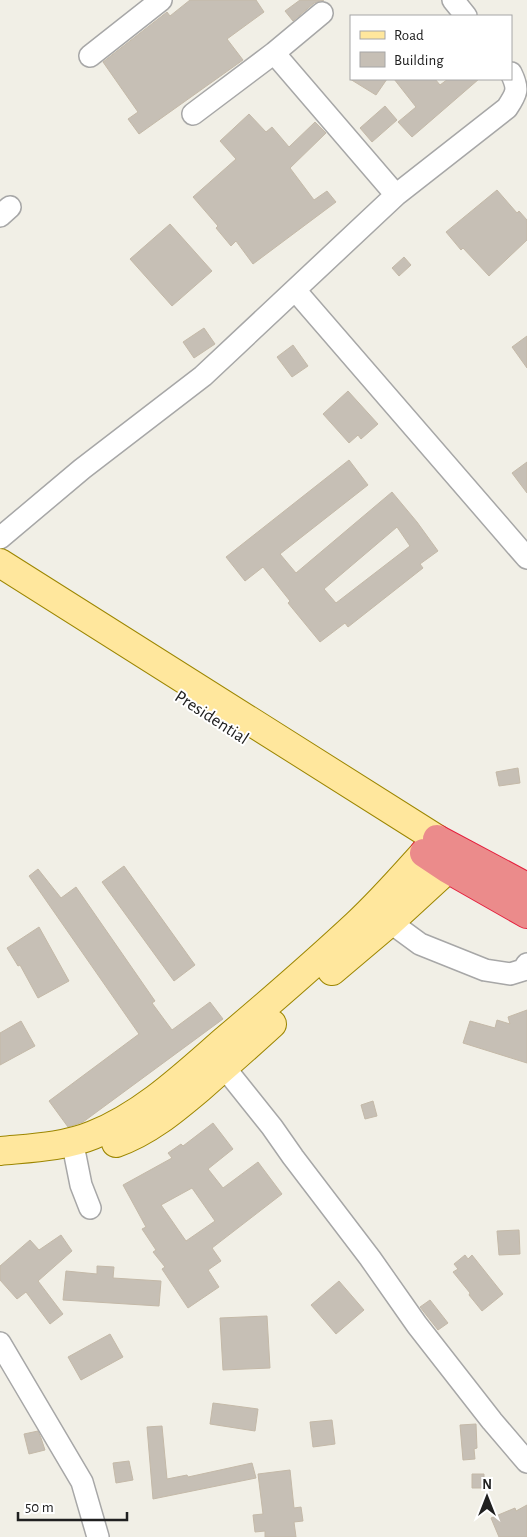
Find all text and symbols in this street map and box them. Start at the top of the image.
legend [350,15,512,80]
text: Road [394,28,424,43]
text: Building [394,53,444,68]
street label: Presidential [171,687,252,748]
north arrow [462,1472,512,1522]
text: N [482,1478,492,1492]
scale bar [18,1490,126,1522]
text: 50 m [25,1500,54,1515]

